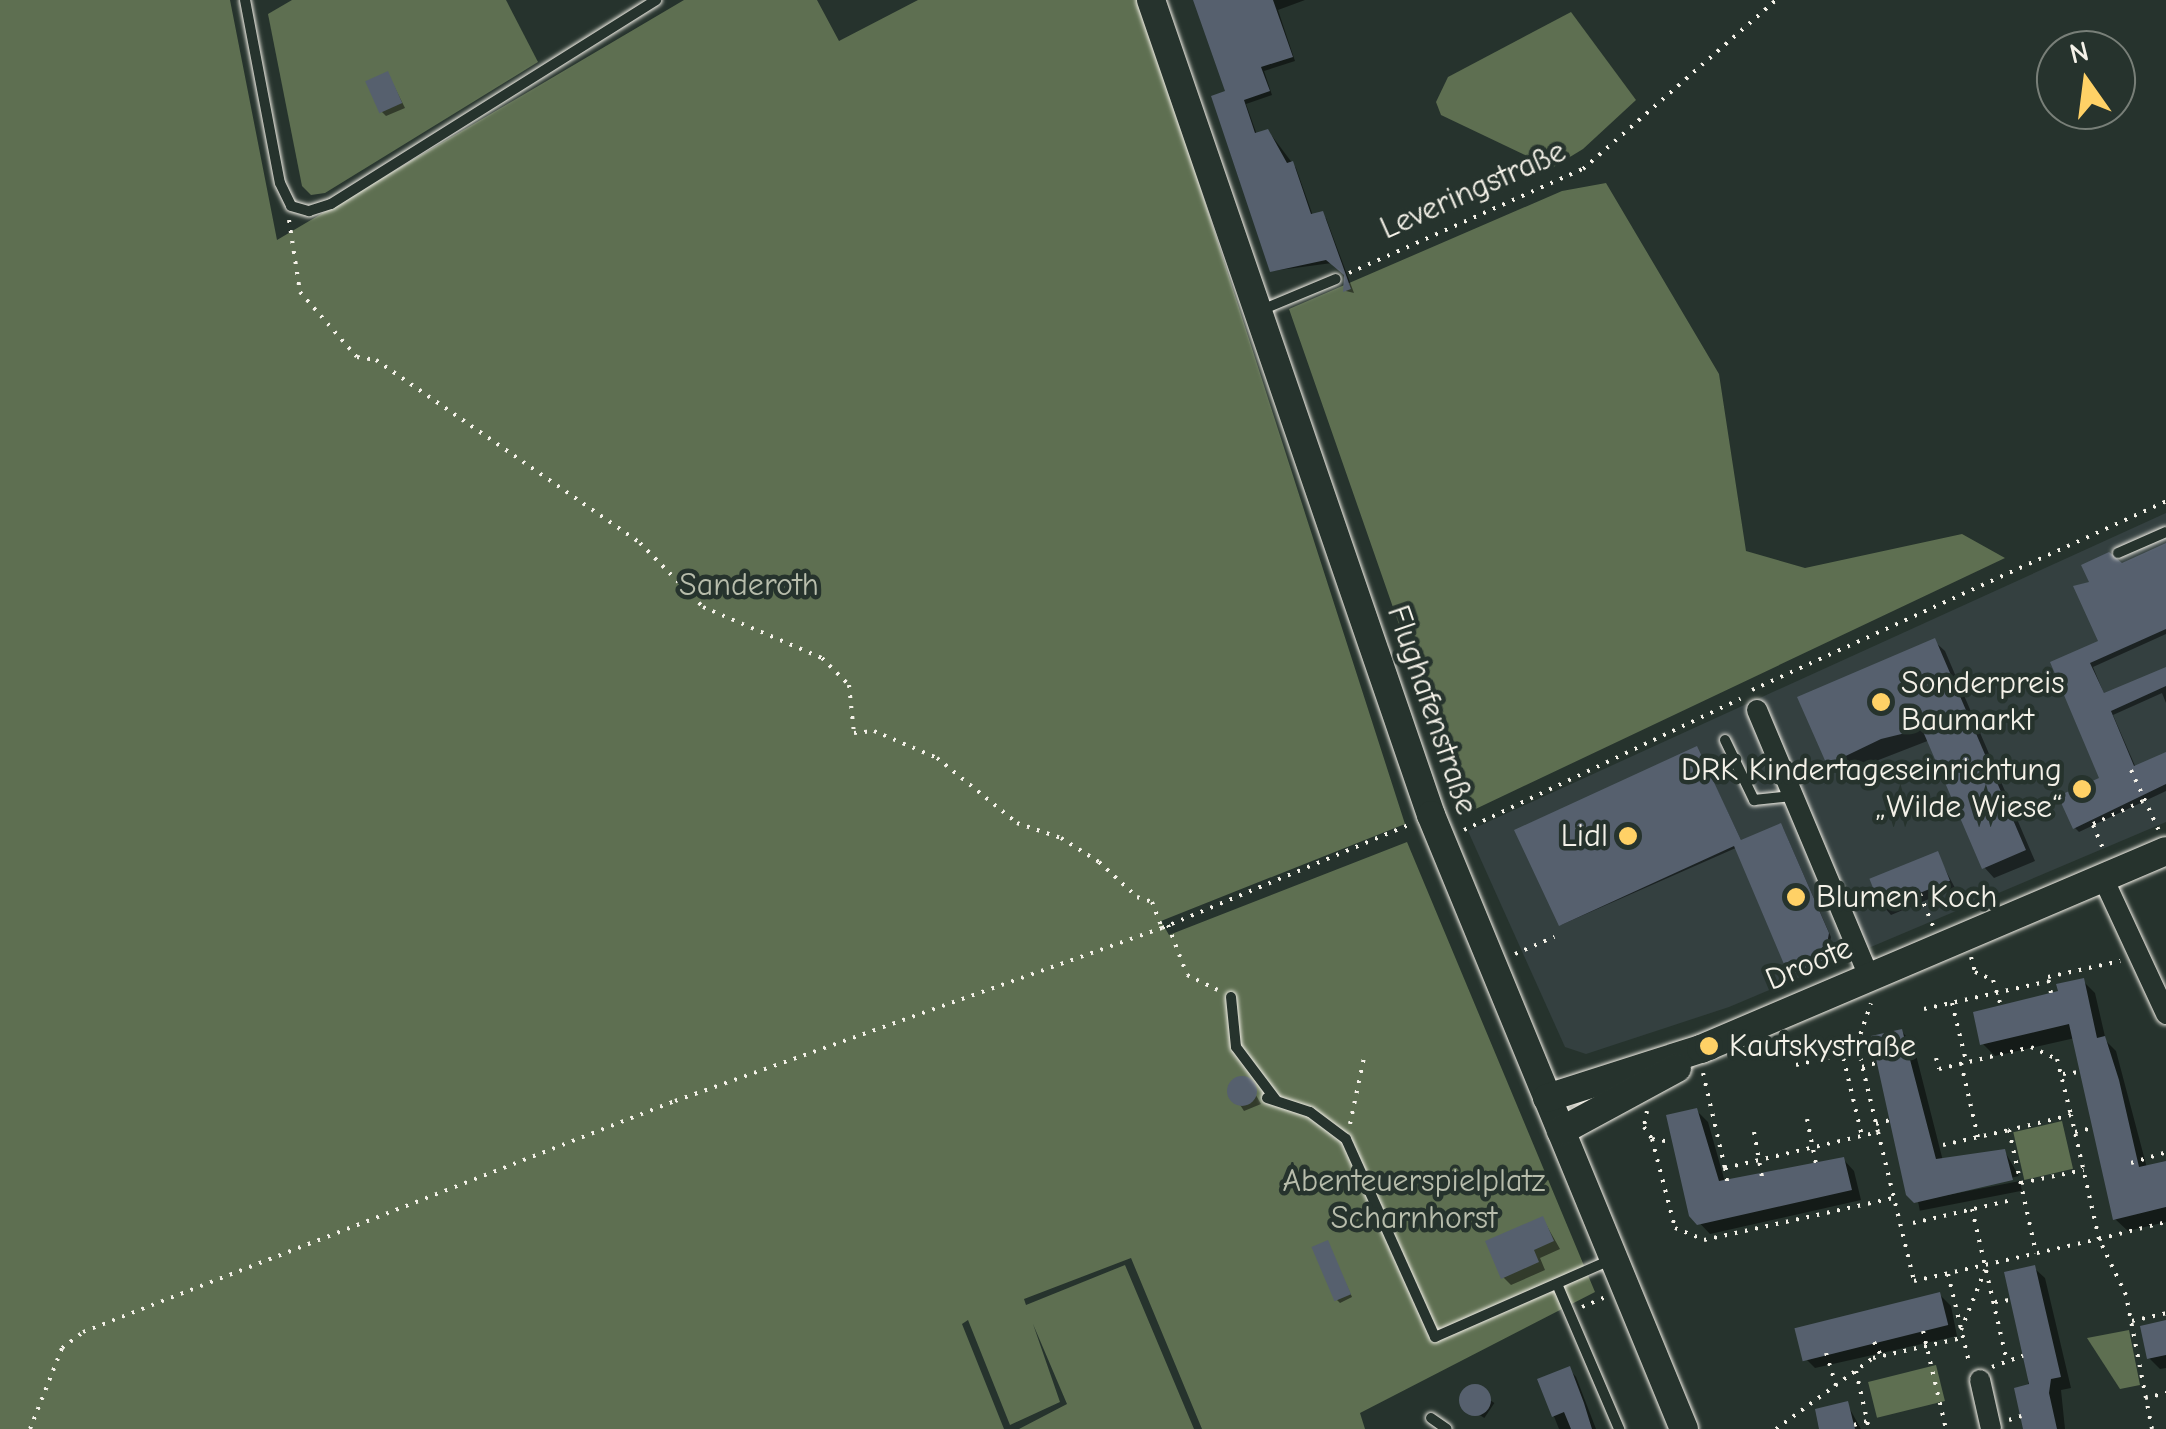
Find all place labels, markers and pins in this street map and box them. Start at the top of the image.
place label: Sonderpreis Baumarkt [1901,665,2065,740]
marker: Sonderpreis Baumarkt [1870,691,1892,713]
place label: DRK Kindertageseinrichtung „Wilde Wiese“ [1681,752,2062,827]
marker: DRK Kindertageseinrichtung „Wilde Wiese“ [2071,778,2093,800]
place label: Lidl [1561,817,1608,855]
marker: Lidl [1617,825,1639,847]
place label: Blumen Koch [1816,878,1998,916]
marker: Blumen Koch [1785,886,1807,908]
place label: Kautskystraße [1729,1027,1916,1065]
marker: Kautskystraße [1698,1035,1720,1057]

